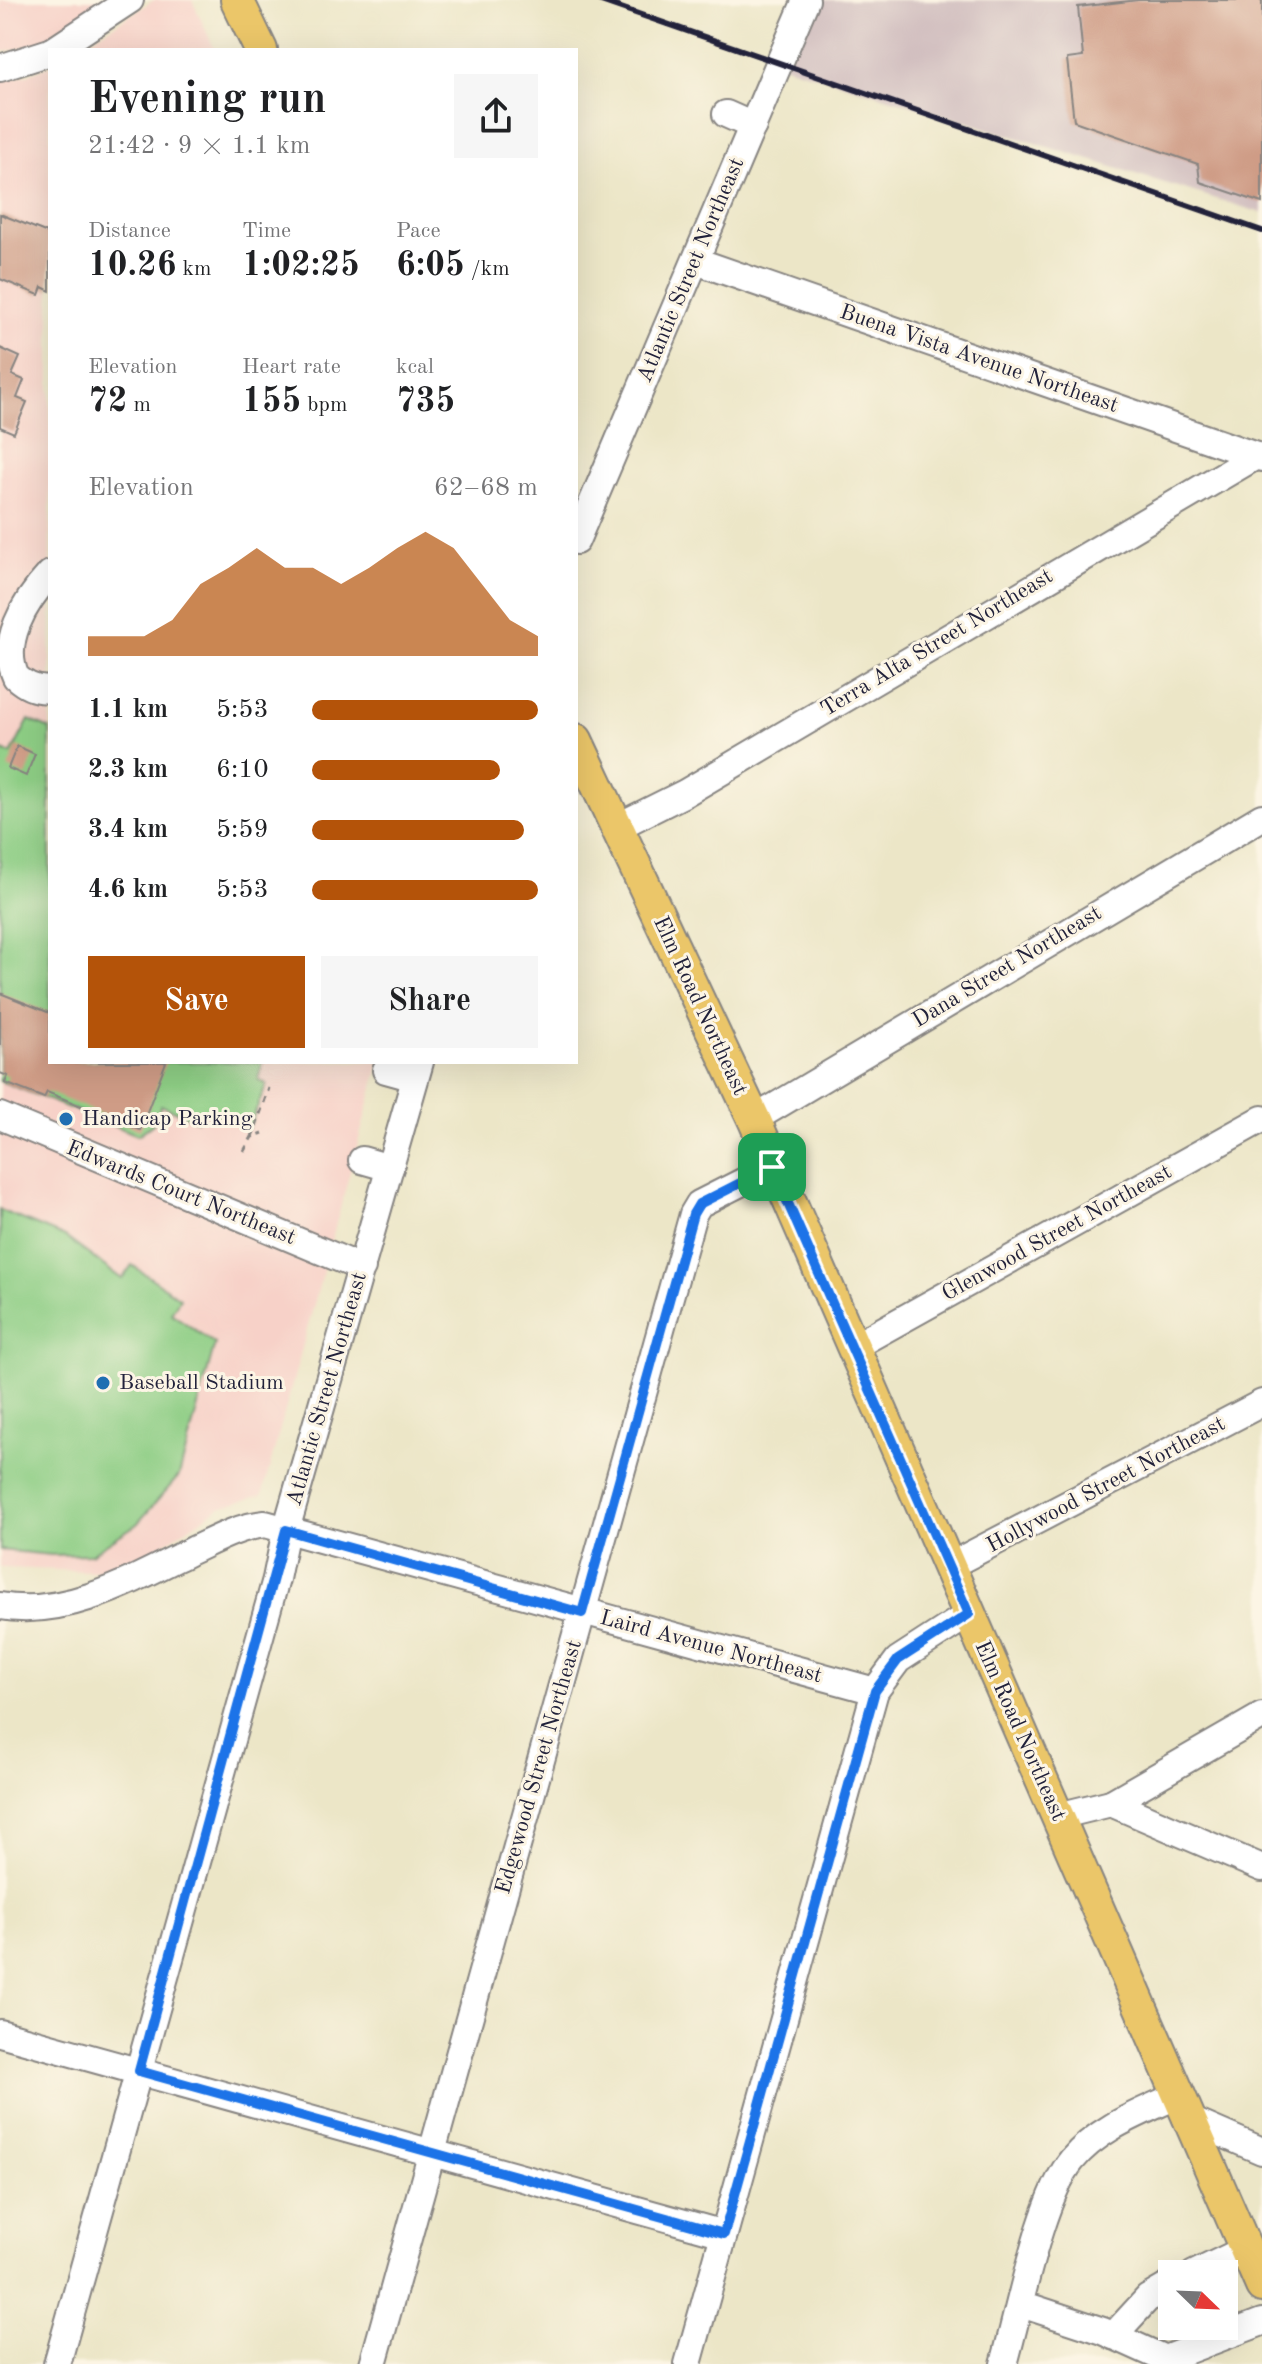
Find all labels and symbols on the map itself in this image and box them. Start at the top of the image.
street label: Atlantic Street Northeast [634,154,748,386]
street label: Buena Vista Avenue Northeast [837,301,1121,417]
street label: Terra Alta Street Northeast [817,565,1057,721]
street label: Dana Street Northeast [909,902,1105,1032]
street label: Elm Road Northeast [649,913,751,1099]
place label: Handicap Parking [82,1108,253,1130]
marker: Handicap Parking [57,1110,75,1128]
pin [738,1133,806,1201]
street label: Edwards Court Northeast [63,1137,299,1249]
street label: Glenwood Street Northeast [939,1161,1175,1305]
street label: Atlantic Street Northeast [283,1270,371,1508]
place label: Baseball Stadium [119,1372,284,1394]
marker: Baseball Stadium [94,1374,112,1392]
street label: Hollywood Street Northeast [983,1413,1229,1557]
street label: Laird Avenue Northeast [598,1607,824,1687]
street label: Edgewood Street Northeast [492,1637,586,1897]
street label: Elm Road Northeast [970,1638,1070,1824]
north arrow [1158,2260,1238,2340]

